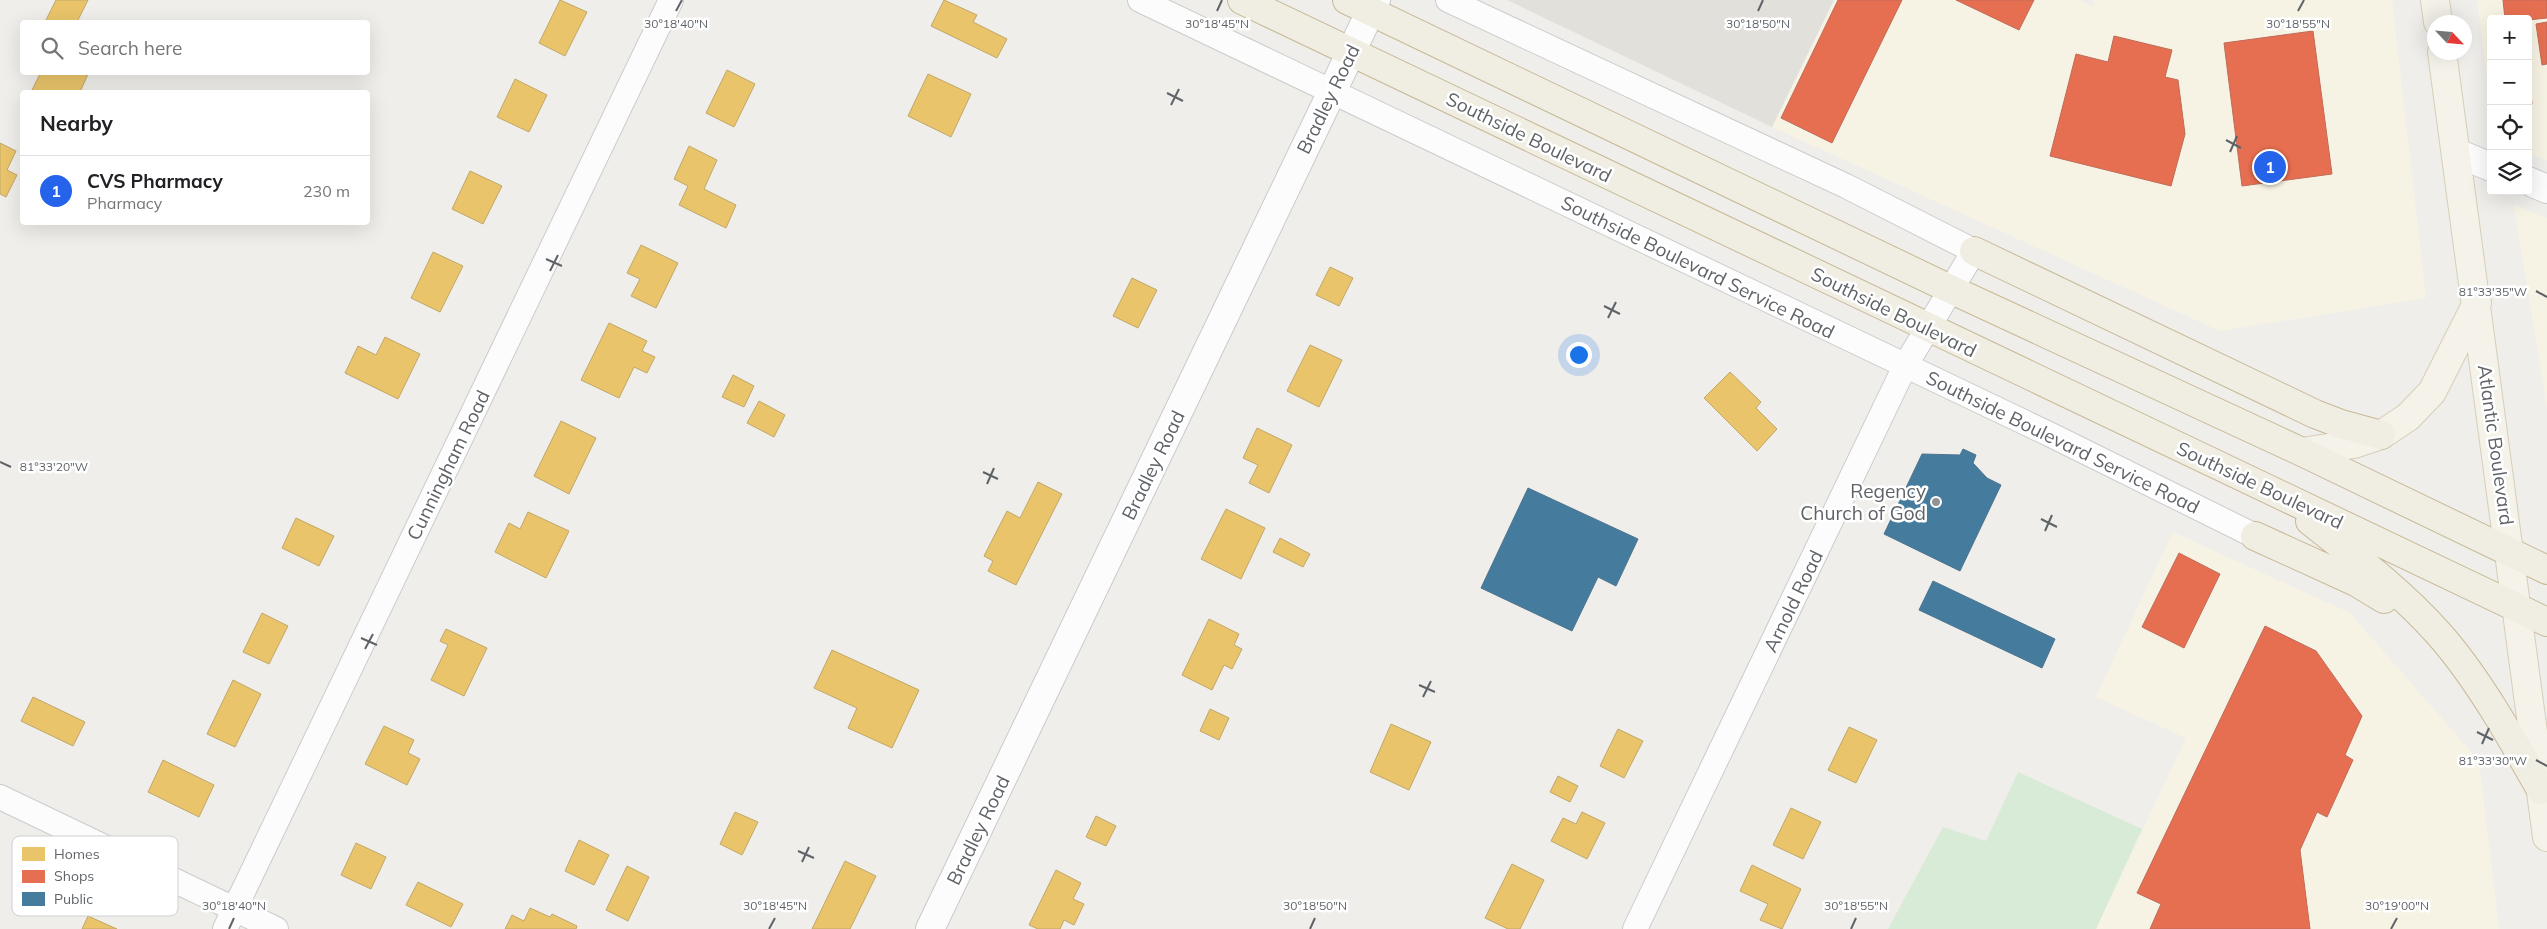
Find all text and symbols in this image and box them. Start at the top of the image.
north arrow [2427,15,2472,60]
map controls [2487,15,2532,195]
button: + [2487,15,2532,60]
text: 30°18'40"N [644,16,708,31]
text: 30°18'45"N [1185,16,1249,31]
text: 30°18'50"N [1726,16,1790,31]
text: 30°18'55"N [2266,16,2330,31]
search box [20,20,370,75]
icon: search [38,34,66,62]
text: Search here [78,36,182,60]
street label: Bradley Road [1291,40,1365,158]
button: − [2487,60,2532,105]
street label: Southside Boulevard [1442,87,1616,187]
button: locate [2487,105,2532,150]
text: Nearby [40,110,113,136]
pin: 1 [2254,148,2286,186]
button: layers [2487,150,2532,195]
text: CVS Pharmacy [87,169,223,193]
text: 1 [51,181,61,201]
text: 230 m [303,181,350,201]
street label: Southside Boulevard Service Road [1557,190,1839,344]
text: Pharmacy [87,193,162,213]
street label: Southside Boulevard [1807,262,1981,362]
text: 81°33'35"W [2459,284,2527,299]
your location [1566,342,1592,368]
street label: Atlantic Boulevard [2473,363,2519,527]
street label: Southside Boulevard Service Road [1922,365,2204,519]
street label: Cunningham Road [401,386,495,544]
street label: Bradley Road [1116,406,1190,524]
street label: Southside Boulevard [2173,436,2347,534]
text: 81°33'20"W [20,459,88,474]
place label: Regency Church of God [1800,479,1926,525]
marker: Regency Church of God [1930,496,1942,508]
street label: Arnold Road [1758,546,1828,656]
text: 81°33'30"W [2459,753,2527,768]
street label: Bradley Road [941,771,1015,889]
legend [12,836,178,916]
text: Homes [54,845,100,863]
text: Shops [54,867,94,885]
text: Public [54,890,93,908]
text: 30°18'40"N [202,898,266,913]
text: 30°18'45"N [743,898,807,913]
text: 30°18'50"N [1283,898,1347,913]
text: 30°18'55"N [1824,898,1888,913]
text: 30°19'00"N [2365,898,2429,913]

